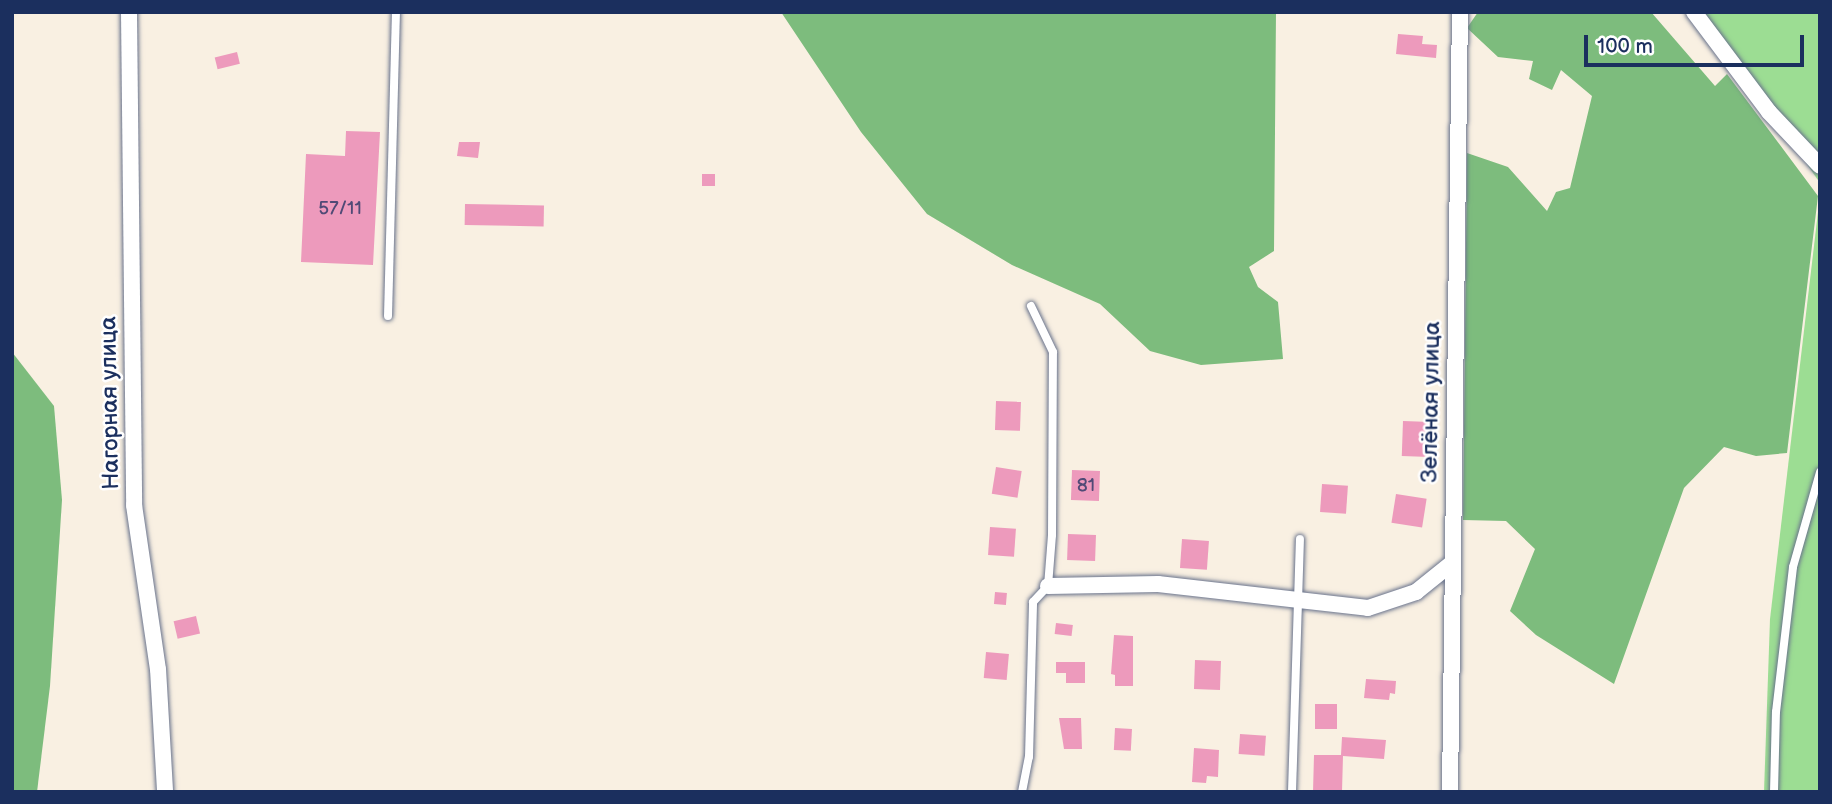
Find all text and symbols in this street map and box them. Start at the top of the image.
scale bar [1587,21,1808,65]
text: 100 m [1597,34,1653,59]
house number: 57/11 [318,198,362,220]
street label: Нагорная улица [95,316,125,490]
street label: Зелёная улица [1416,321,1446,483]
house number: 81 [1077,475,1095,497]

